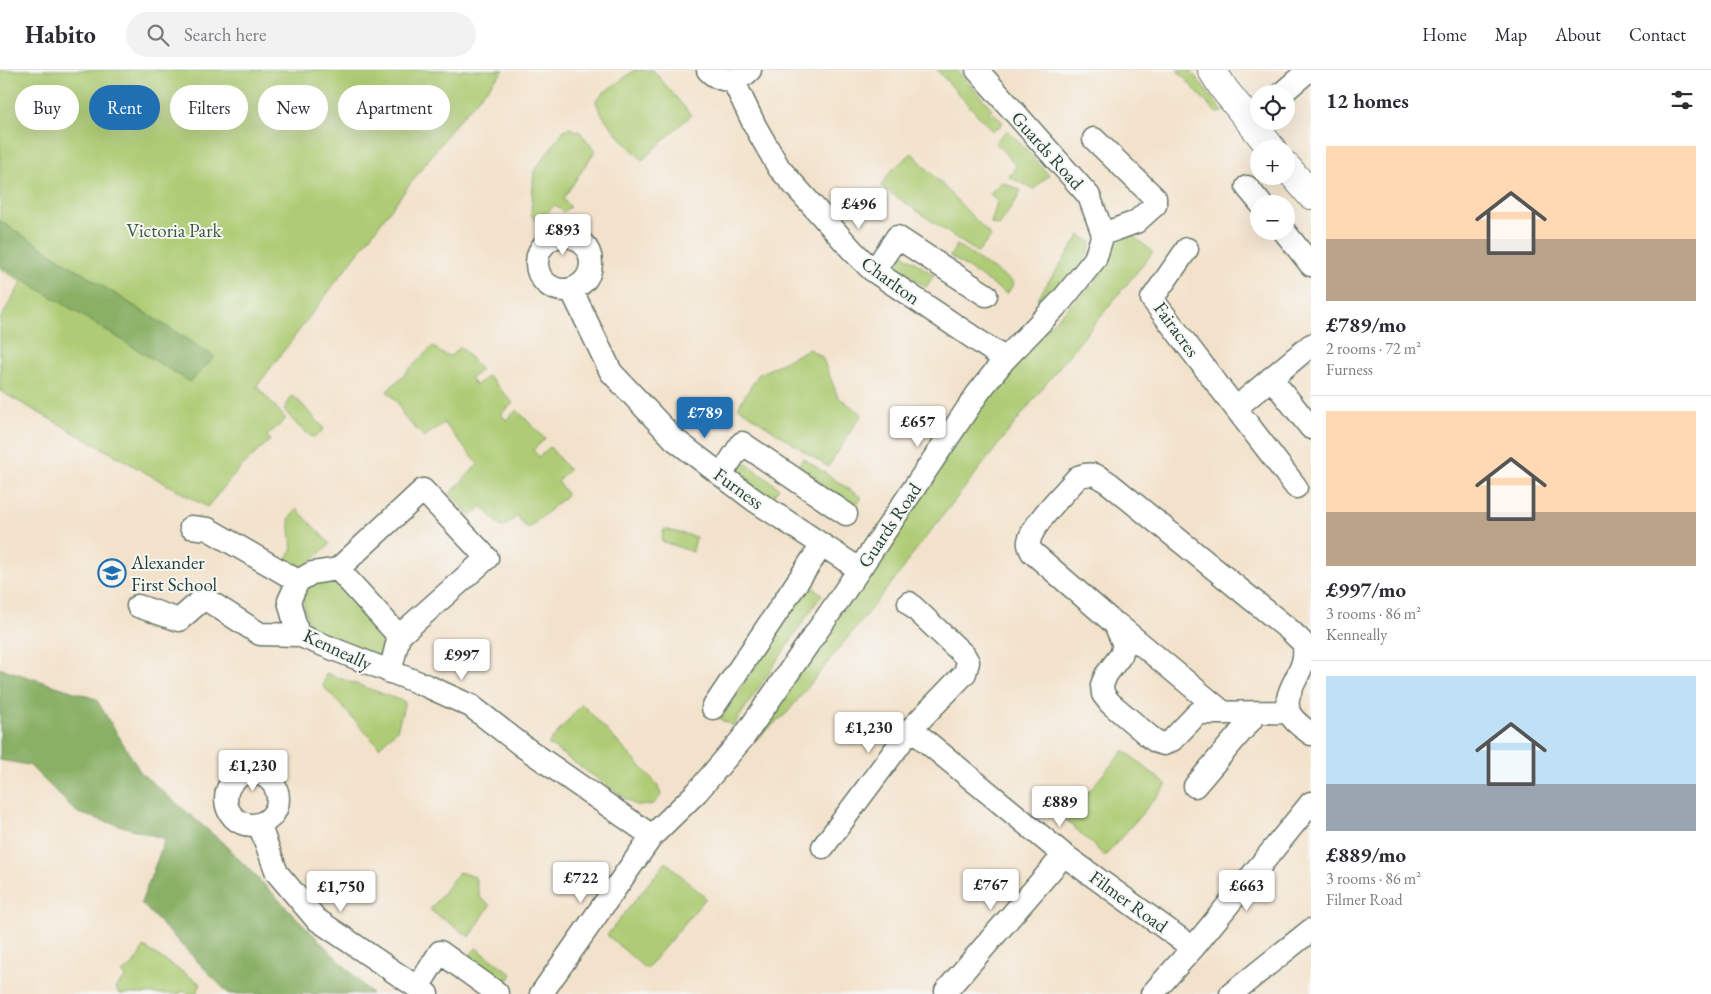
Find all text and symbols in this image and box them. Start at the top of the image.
search box [126,12,476,57]
text: Habito [25,19,96,50]
icon: search [144,21,172,49]
text: Search here [184,22,266,47]
text: Home [1422,23,1467,46]
text: Map [1495,23,1527,46]
text: About [1555,23,1601,46]
text: Contact [1629,23,1686,46]
chip: Buy [15,85,79,130]
chip: Rent [89,85,160,130]
chip: Filters [170,85,248,130]
chip: New [258,85,328,130]
chip: Apartment [338,85,450,130]
map controls [1250,85,1295,240]
button: locate [1250,85,1295,130]
icon: filters [1668,86,1696,114]
text: 12 homes [1326,87,1409,114]
street label: Guards Road [1006,106,1090,195]
button: + [1250,140,1295,185]
icon: home [1466,178,1556,268]
pin: £496 [829,188,889,230]
text: £496 [842,193,876,214]
button: − [1250,195,1295,240]
pin: £893 [533,214,593,256]
park label: Victoria Park [127,218,223,243]
text: £893 [546,219,580,240]
street label: Charlton [856,251,925,310]
street label: Fairacres [1148,297,1205,362]
text: £789/mo [1326,311,1406,338]
text: 2 rooms · 72 m² [1326,338,1421,359]
text: Furness [1326,359,1373,380]
pin: £789 [675,396,735,439]
text: £789 [688,402,722,423]
pin: £657 [888,406,948,448]
text: £657 [901,411,935,432]
icon: home [1466,444,1556,534]
street label: Furness [709,462,769,515]
street label: Guards Road [852,478,927,573]
place label: Alexander First School [130,550,218,597]
school or university icon: Alexander First School [97,558,127,588]
text: £997/mo [1326,576,1406,603]
text: 3 rooms · 86 m² [1326,603,1421,624]
street label: Kenneally [299,623,377,676]
text: Kenneally [1326,624,1387,645]
pin: £997 [432,638,492,681]
text: £997 [445,644,479,665]
icon: home [1466,709,1556,799]
pin: £1,230 [828,712,910,754]
text: £1,230 [846,717,892,738]
pin: £1,230 [212,750,294,792]
text: £1,230 [230,755,276,776]
pin: £889 [1030,786,1090,828]
text: £889 [1043,791,1077,812]
text: £889/mo [1326,841,1406,868]
pin: £722 [551,862,611,904]
street label: Filmer Road [1085,865,1173,938]
text: £722 [564,867,598,888]
pin: £767 [961,868,1021,911]
text: 3 rooms · 86 m² [1326,868,1421,889]
pin: £1,750 [300,870,382,913]
pin: £663 [1217,870,1277,912]
text: £767 [974,874,1008,895]
text: £663 [1230,875,1264,896]
text: £1,750 [318,876,364,897]
text: Filmer Road [1326,889,1403,910]

